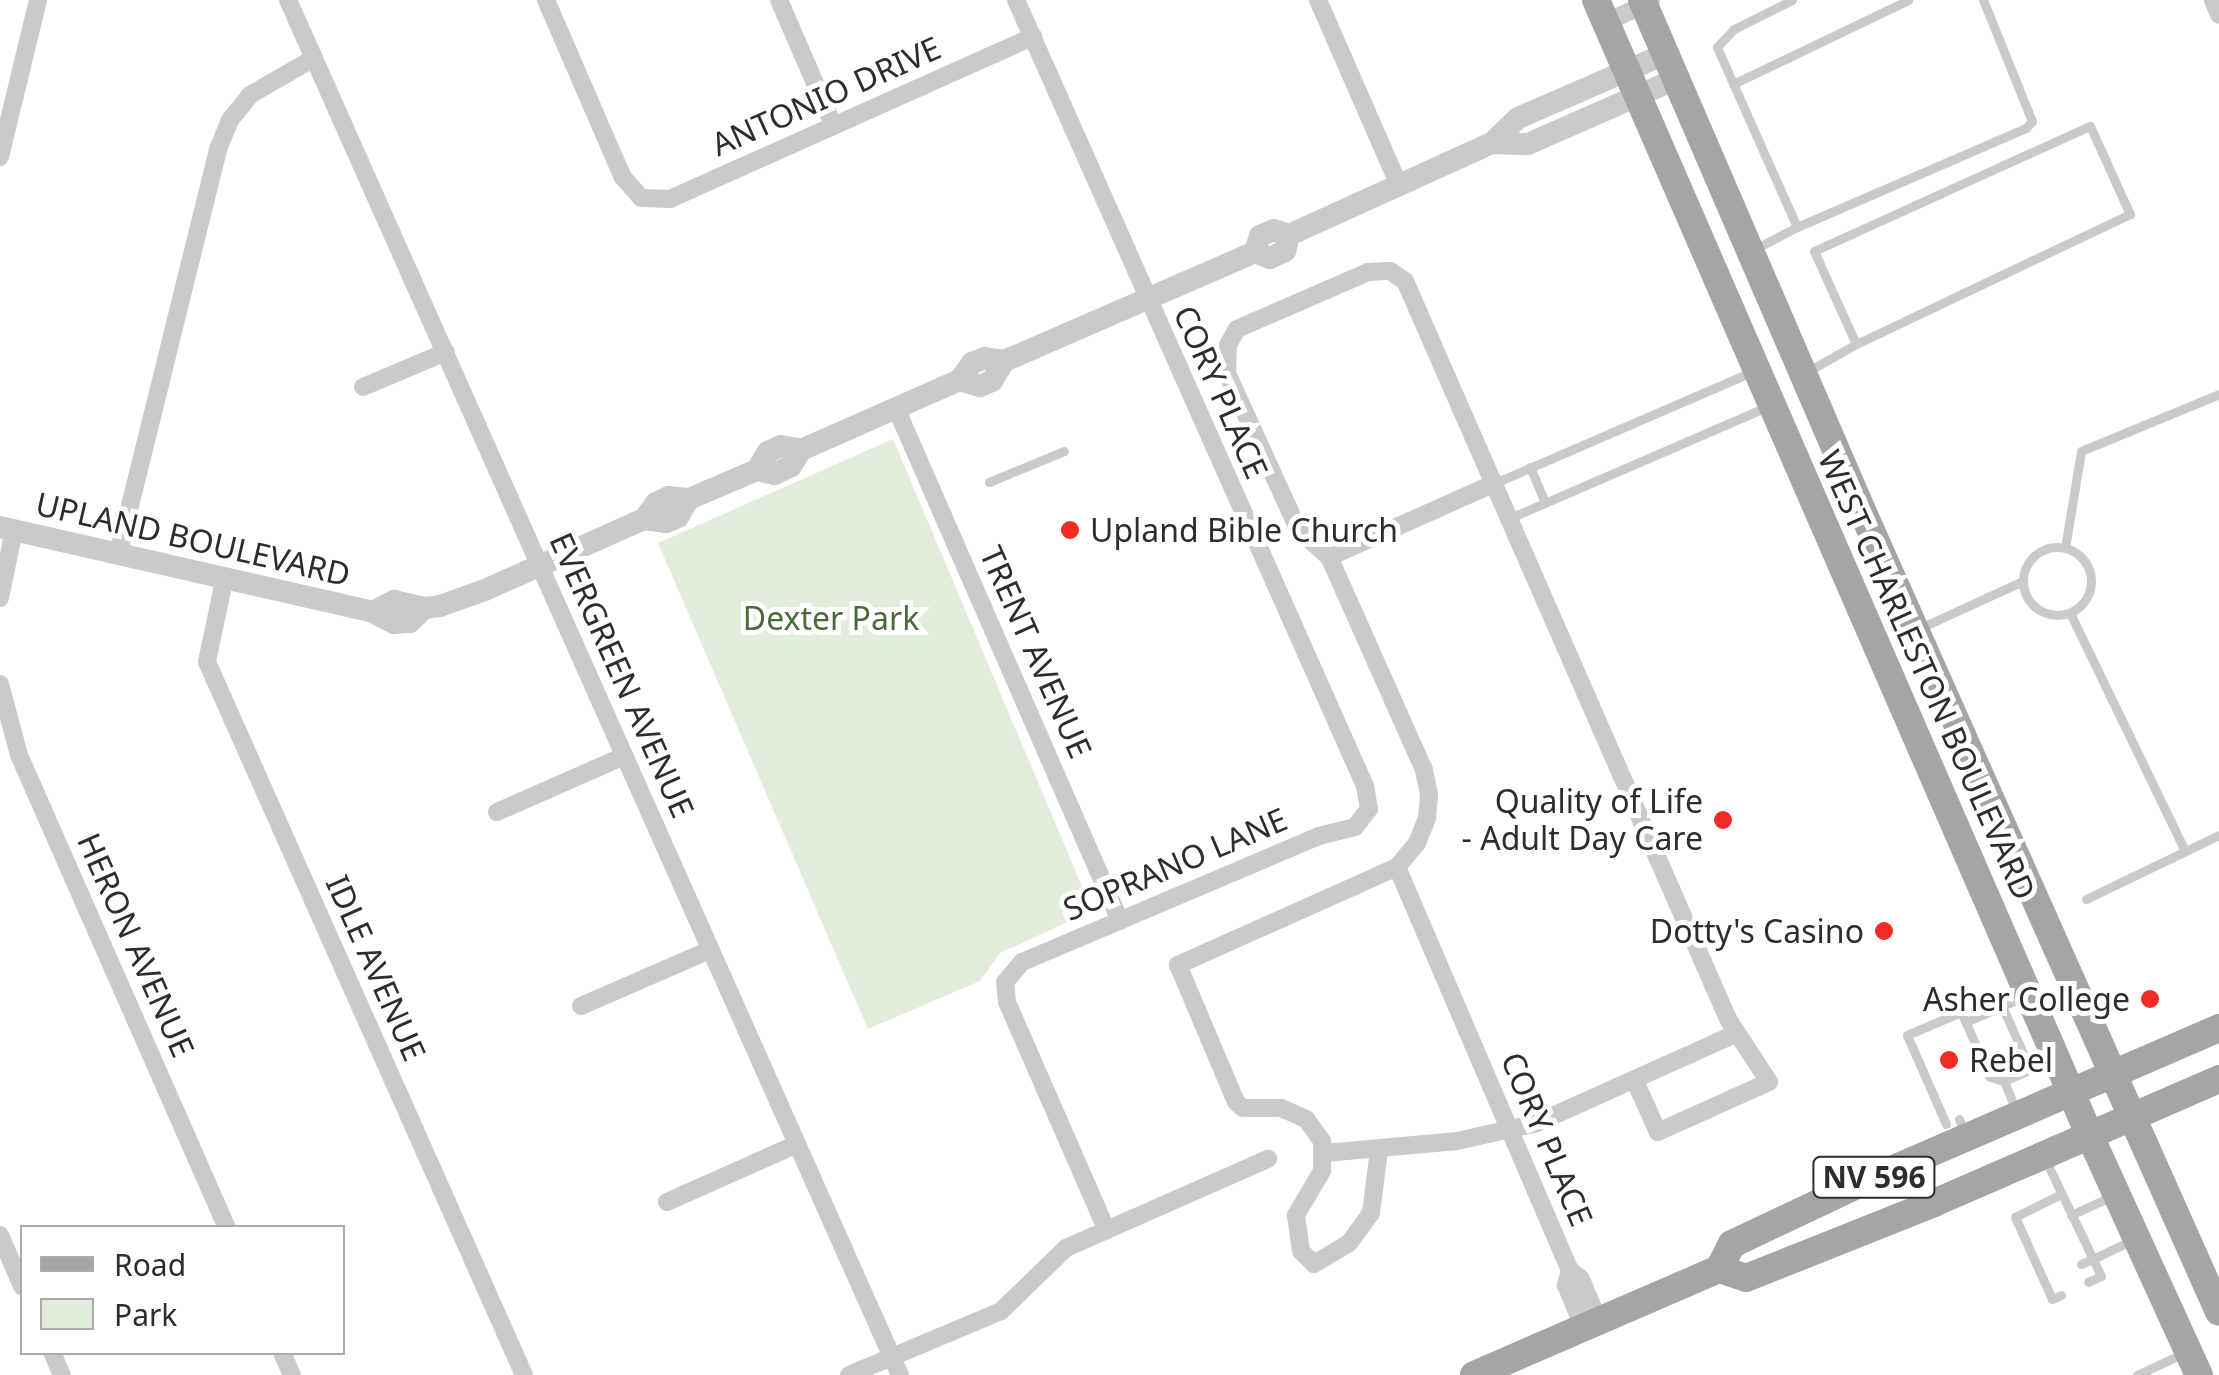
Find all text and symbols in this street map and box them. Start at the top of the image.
street label: ANTONIO DRIVE [706,28,946,164]
street label: CORY PLACE [1166,300,1276,484]
street label: WEST CHARLESTON BOULEVARD [1810,444,2044,906]
street label: UPLAND BOULEVARD [32,484,354,594]
place label: Upland Bible Church [1090,511,1398,549]
marker: Upland Bible Church [1059,519,1081,541]
street label: EVERGREEN AVENUE [542,527,702,823]
street label: TRENT AVENUE [972,540,1100,764]
park label: Dexter Park [743,599,919,637]
place label: Quality of Life - Adult Day Care [1462,783,1703,858]
street label: SOPRANO LANE [1057,800,1293,928]
marker: Quality of Life - Adult Day Care [1712,809,1734,831]
street label: HERON AVENUE [70,827,202,1063]
street label: IDLE AVENUE [318,869,434,1067]
place label: Dotty's Casino [1650,912,1864,950]
marker: Dotty's Casino [1873,920,1895,942]
place label: Asher College [1923,980,2130,1018]
marker: Asher College [2139,988,2161,1010]
place label: Rebel [1969,1041,2053,1079]
street label: CORY PLACE [1493,1046,1601,1232]
marker: Rebel [1938,1049,1960,1071]
road number: NV 596 [1812,1152,1936,1202]
legend [20,1225,345,1355]
text: Road [114,1244,186,1285]
text: Park [114,1294,177,1335]

